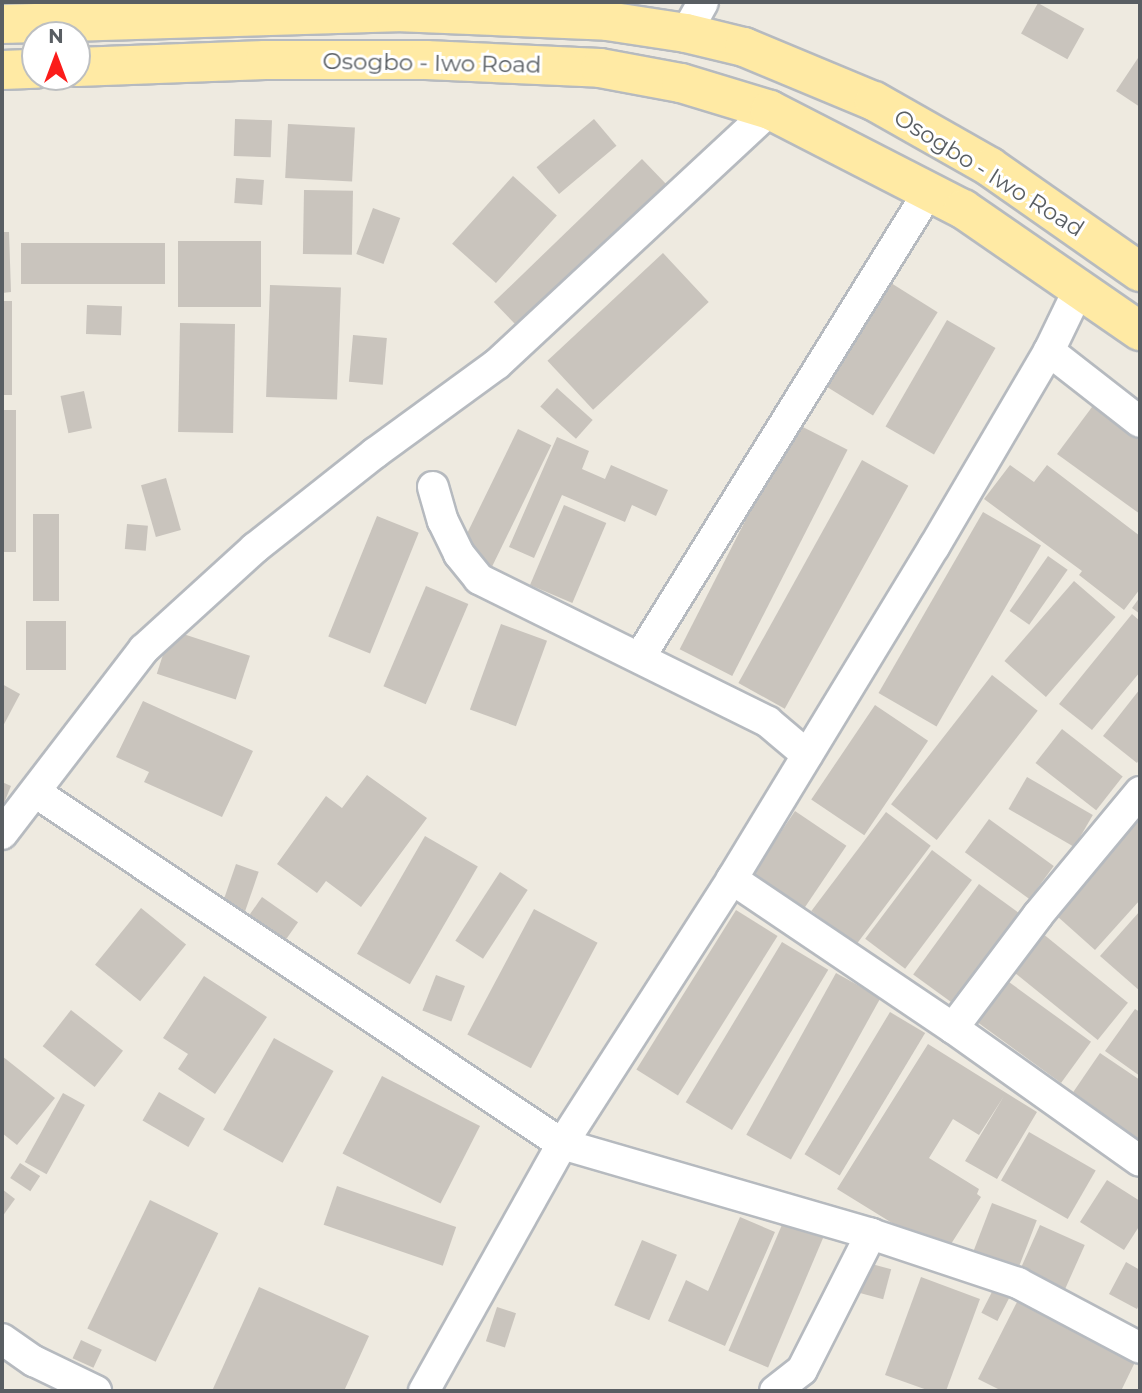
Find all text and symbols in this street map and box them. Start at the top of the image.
north arrow [21,21,91,91]
text: N [48,25,64,48]
street label: Osogbo - Iwo Road [322,47,542,79]
street label: Osogbo - Iwo Road [889,103,1089,243]

